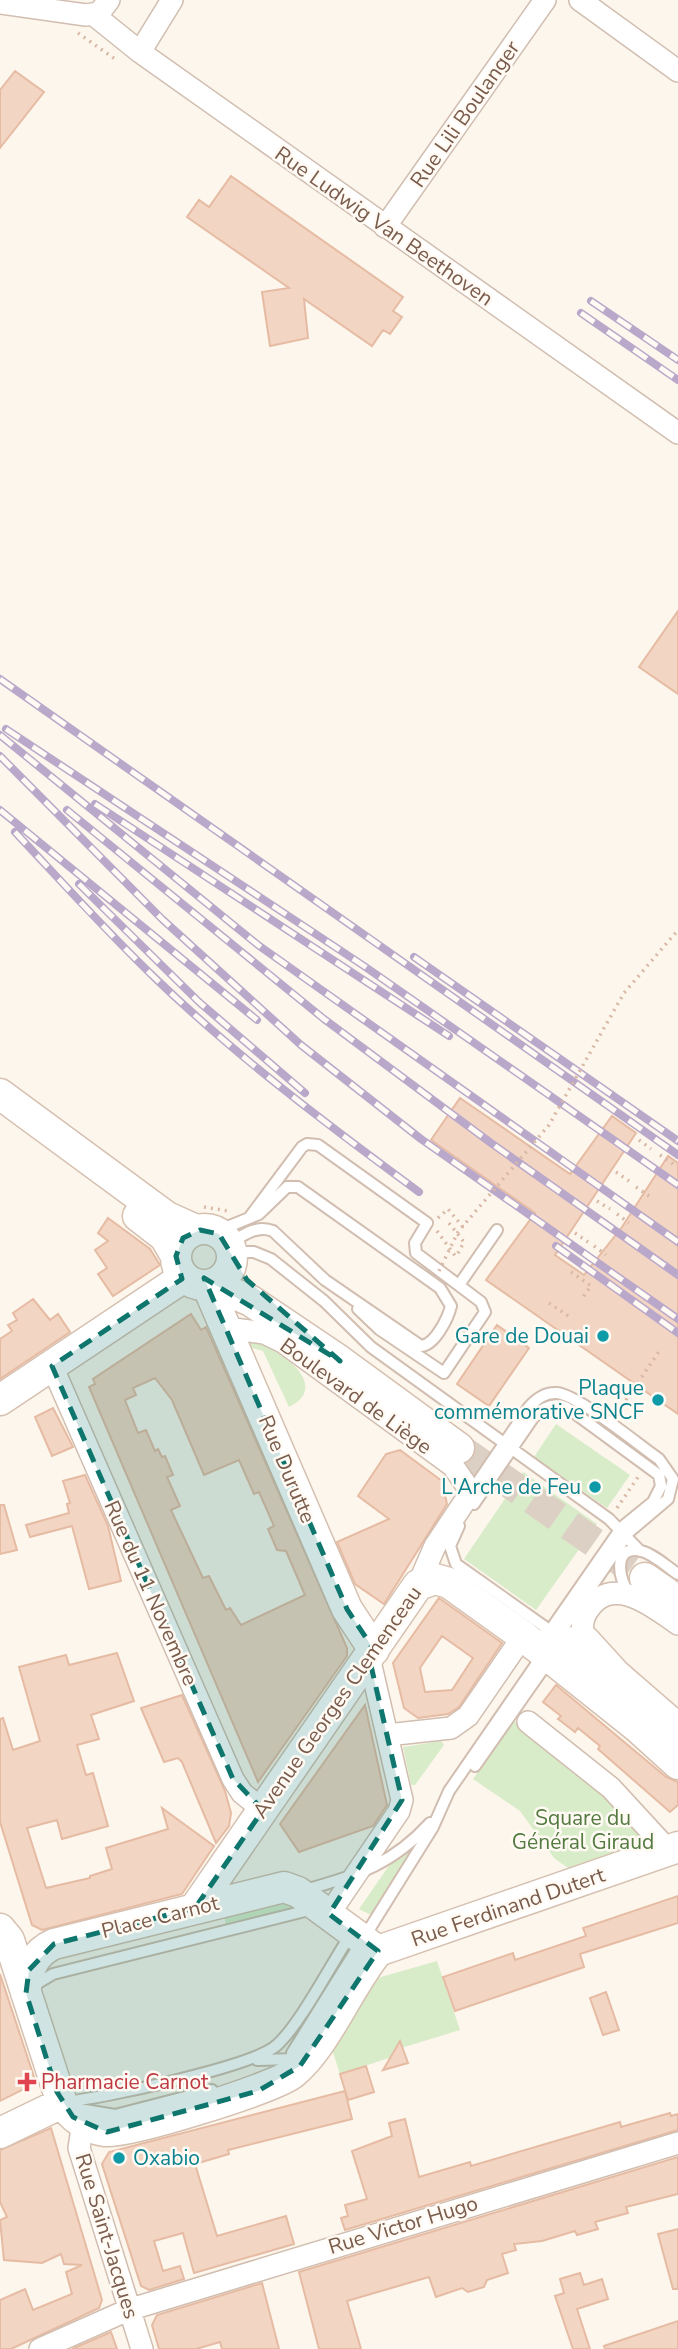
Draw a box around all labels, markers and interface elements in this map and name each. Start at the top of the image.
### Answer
street label: Rue Lili Boulanger [404,35,526,193]
street label: Rue Ludwig Van Beethoven [269,140,499,312]
place label: Gare de Douai [455,1322,589,1350]
marker: Gare de Douai [595,1328,611,1344]
street label: Boulevard de Liège [274,1331,438,1461]
place label: Plaque commémorative SNCF [434,1374,644,1426]
marker: Plaque commémorative SNCF [650,1392,666,1408]
street label: Rue Durutte [252,1411,322,1527]
place label: L'Arche de Feu [441,1473,581,1501]
marker: L'Arche de Feu [587,1479,603,1495]
street label: Rue du 11 Novembre [98,1496,204,1690]
street label: Avenue Georges Clemenceau [246,1580,428,1824]
park label: Square du Général Giraud [512,1804,654,1856]
street label: Rue Ferdinand Dutert [407,1861,609,1953]
street label: Place Carnot [98,1889,222,1945]
place label: Pharmacie Carnot [41,2068,209,2096]
marker: Pharmacie Carnot [19,2074,35,2090]
place label: Oxabio [133,2144,200,2172]
street label: Rue Saint-Jacques [69,2150,145,2322]
marker: Oxabio [111,2150,127,2166]
street label: Rue Victor Hugo [325,2189,481,2261]

